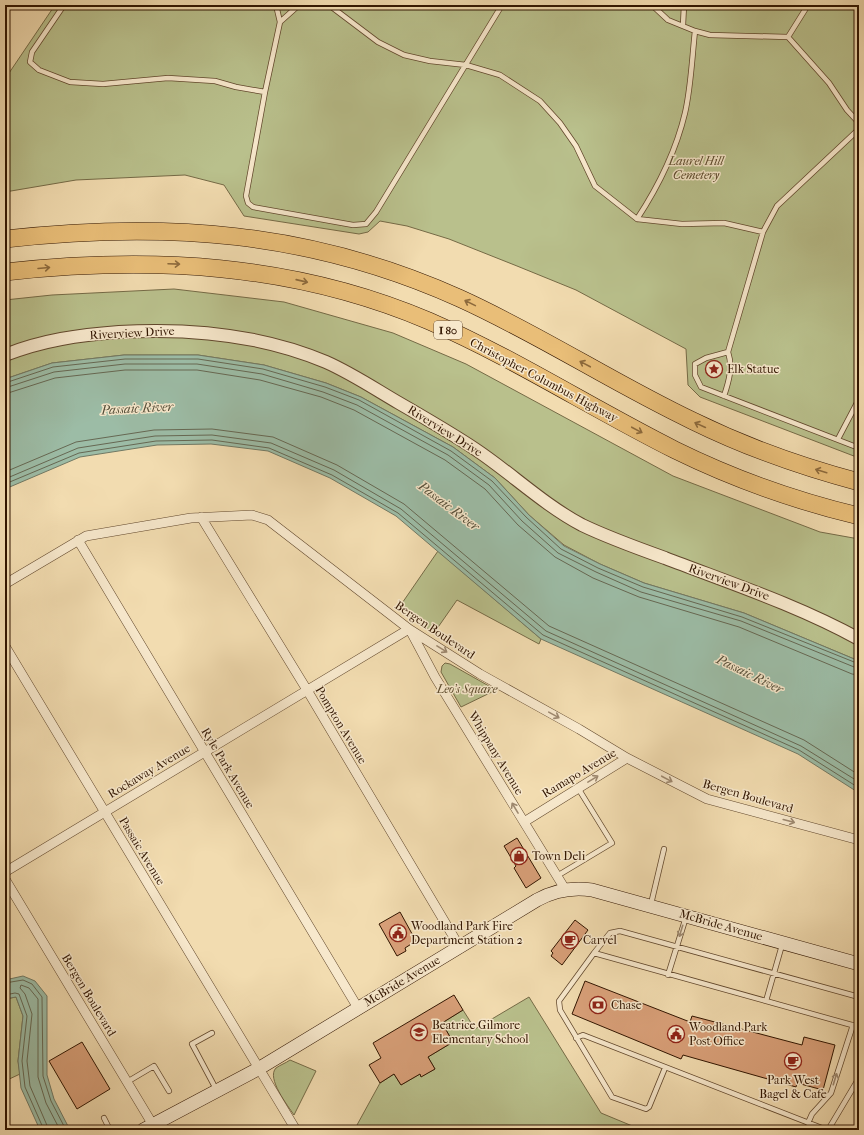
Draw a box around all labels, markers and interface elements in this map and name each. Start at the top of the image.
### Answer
park label: Laurel Hill Cemetery [668,154,725,182]
one-way arrow [167,260,180,268]
one-way arrow [37,265,50,272]
one-way arrow [296,278,309,285]
one-way arrow [465,299,477,306]
road number: I 80 [434,321,462,339]
street label: Riverview Drive [89,324,175,342]
street label: Christopher Columbus Highway [468,335,621,425]
place icon: Elk Statue [704,359,724,379]
one-way arrow [579,360,591,367]
place label: Elk Statue [727,362,779,376]
water label: Passaic River [99,399,175,417]
street label: Riverview Drive [405,403,485,459]
one-way arrow [695,421,707,428]
one-way arrow [631,427,643,434]
one-way arrow [816,467,828,475]
water label: Passaic River [415,478,483,534]
street label: Riverview Drive [687,561,771,603]
street label: Bergen Boulevard [392,598,478,662]
one-way arrow [436,646,448,654]
water label: Passaic River [713,651,787,697]
park label: Leo's Square [436,682,498,696]
street label: Pompton Avenue [312,684,370,766]
street label: Whippany Avenue [465,708,526,797]
one-way arrow [548,712,560,719]
street label: Ryle Park Avenue [198,725,258,811]
street label: Rockaway Avenue [105,741,193,801]
street label: Ramapo Avenue [539,745,619,801]
one-way arrow [587,775,598,783]
one-way arrow [661,776,673,784]
street label: Bergen Boulevard [701,776,795,816]
one-way arrow [511,802,519,814]
street label: Passaic Avenue [116,814,168,888]
one-way arrow [783,818,796,825]
shop icon: Town Deli [509,846,529,866]
place label: Town Deli [532,849,586,863]
street label: McBride Avenue [678,906,764,944]
place label: Woodland Park Fire Department Station 2 [410,919,523,947]
public building icon: Woodland Park Fire Department Station 2 [388,923,408,943]
one-way arrow [677,924,684,937]
cafe icon: Carvel [560,930,580,950]
place label: Carvel [583,933,617,947]
street label: Bergen Boulevard [59,951,119,1039]
street label: McBride Avenue [361,953,443,1009]
bank icon: Chase [588,995,608,1015]
place label: Chase [611,998,642,1012]
place label: Beatrice Gilmore Elementary School [432,1018,529,1046]
place label: Woodland Park Post Office [688,1020,768,1048]
school or university icon: Beatrice Gilmore Elementary School [409,1022,429,1042]
public building icon: Woodland Park Post Office [666,1024,686,1044]
cafe icon: Park West Bagel & Cafe [783,1051,803,1071]
place label: Park West Bagel & Cafe [759,1073,827,1101]
one-way arrow [832,1073,840,1085]

